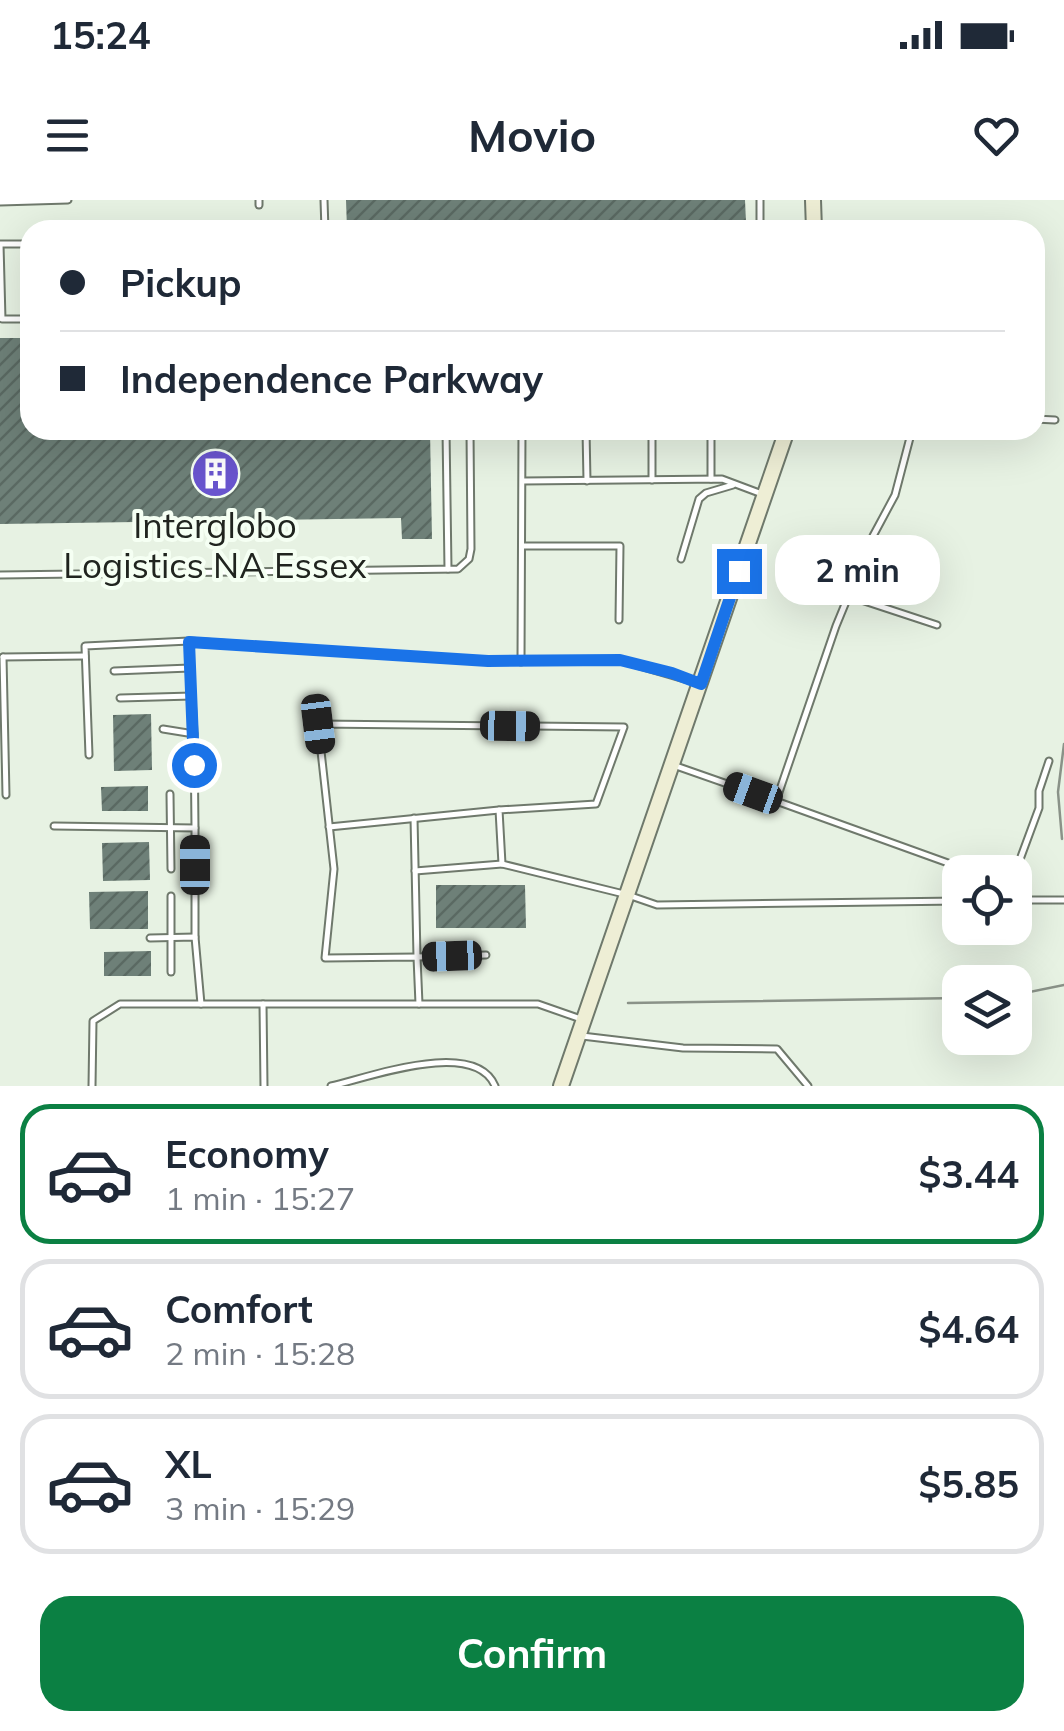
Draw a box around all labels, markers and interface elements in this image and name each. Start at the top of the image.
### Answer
text: 15:24 [50,11,151,59]
text: Movio [468,107,596,163]
icon: menu [40,108,95,163]
icon: heart [969,108,1024,163]
text: Pickup [120,259,242,307]
text: Independence Parkway [120,355,543,403]
building icon: Interglobo Logistics NA Essex [189,448,241,500]
place label: Interglobo Logistics NA Essex [63,503,367,587]
callout: 2 min [774,536,939,606]
route end [717,549,762,594]
text: 2 min [815,550,900,590]
car [299,692,337,756]
car [480,710,540,742]
route start [172,743,217,788]
car [720,769,786,817]
car [180,835,210,895]
map controls [942,855,1032,1055]
button: locate [942,855,1032,945]
car [421,940,483,972]
button: layers [942,965,1032,1055]
icon: car [45,1129,135,1219]
text: Economy [165,1130,329,1178]
text: $3.44 [918,1150,1019,1198]
text: 1 min · 15:27 [165,1178,355,1218]
icon: car [45,1284,135,1374]
text: Comfort [165,1285,313,1333]
text: $4.64 [918,1305,1019,1353]
text: 2 min · 15:28 [165,1333,355,1373]
icon: car [45,1439,135,1529]
text: XL [165,1440,212,1488]
text: $5.85 [918,1460,1019,1508]
text: 3 min · 15:29 [165,1488,355,1528]
button: Confirm [40,1596,1024,1711]

